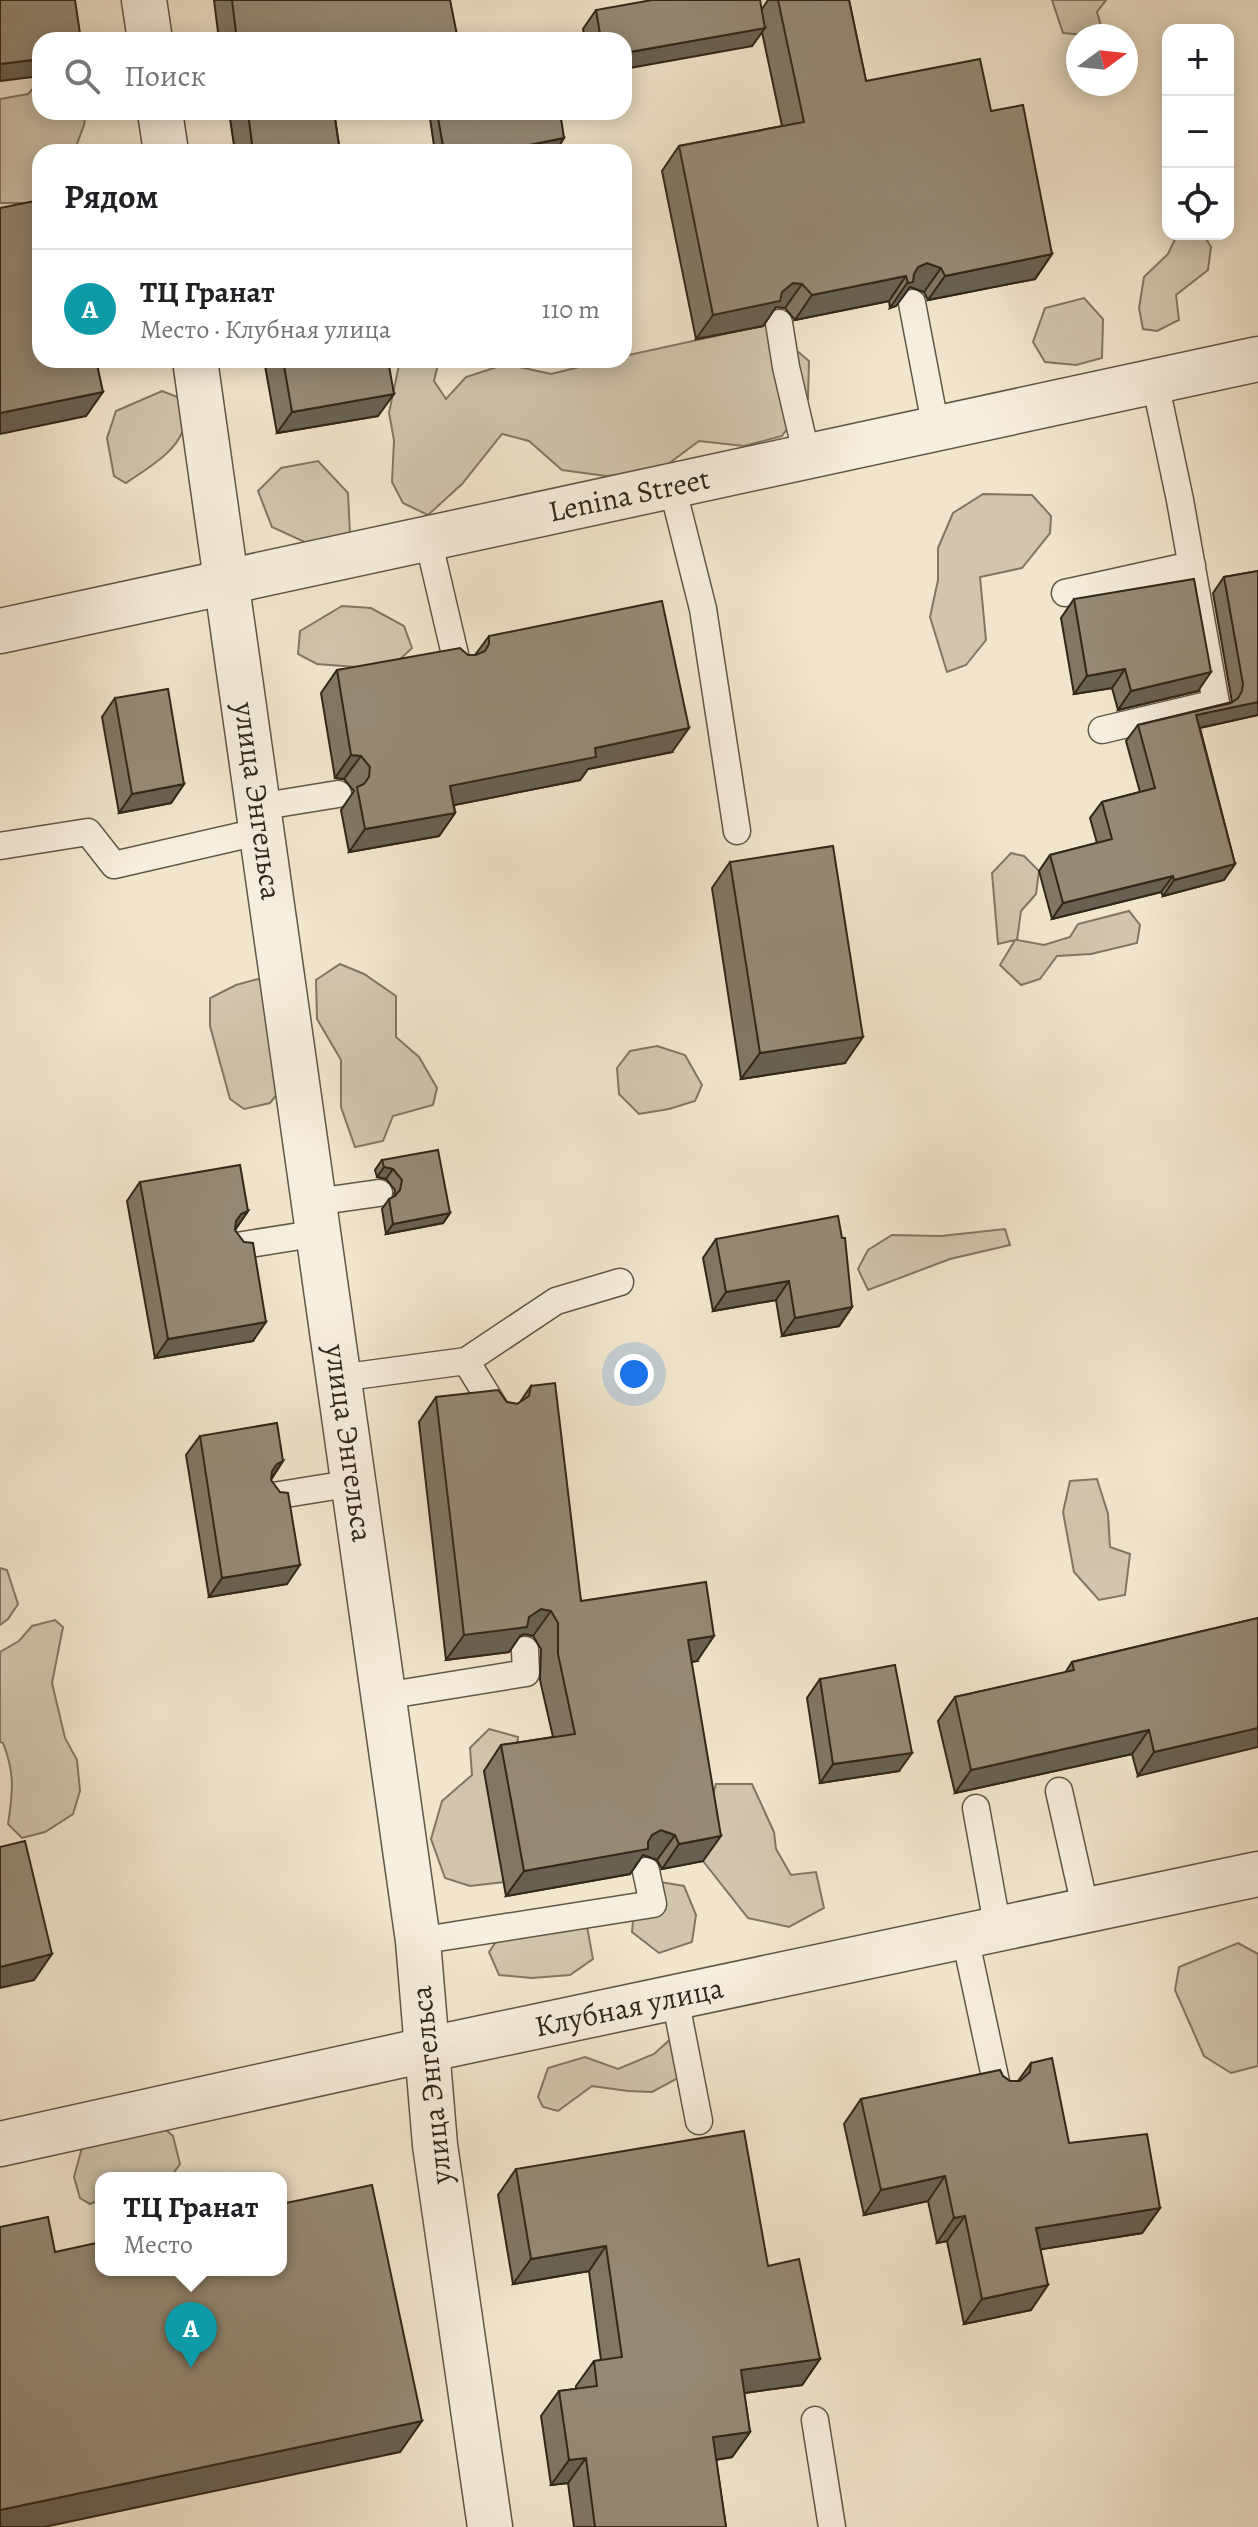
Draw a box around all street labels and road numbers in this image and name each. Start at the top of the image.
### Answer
street label: Lenina Street [545,458,713,532]
street label: улица Энгельса [224,699,292,903]
street label: улица Энгельса [315,1341,383,1545]
street label: Клубная улица [531,1967,727,2046]
street label: улица Энгельса [401,1984,461,2187]

